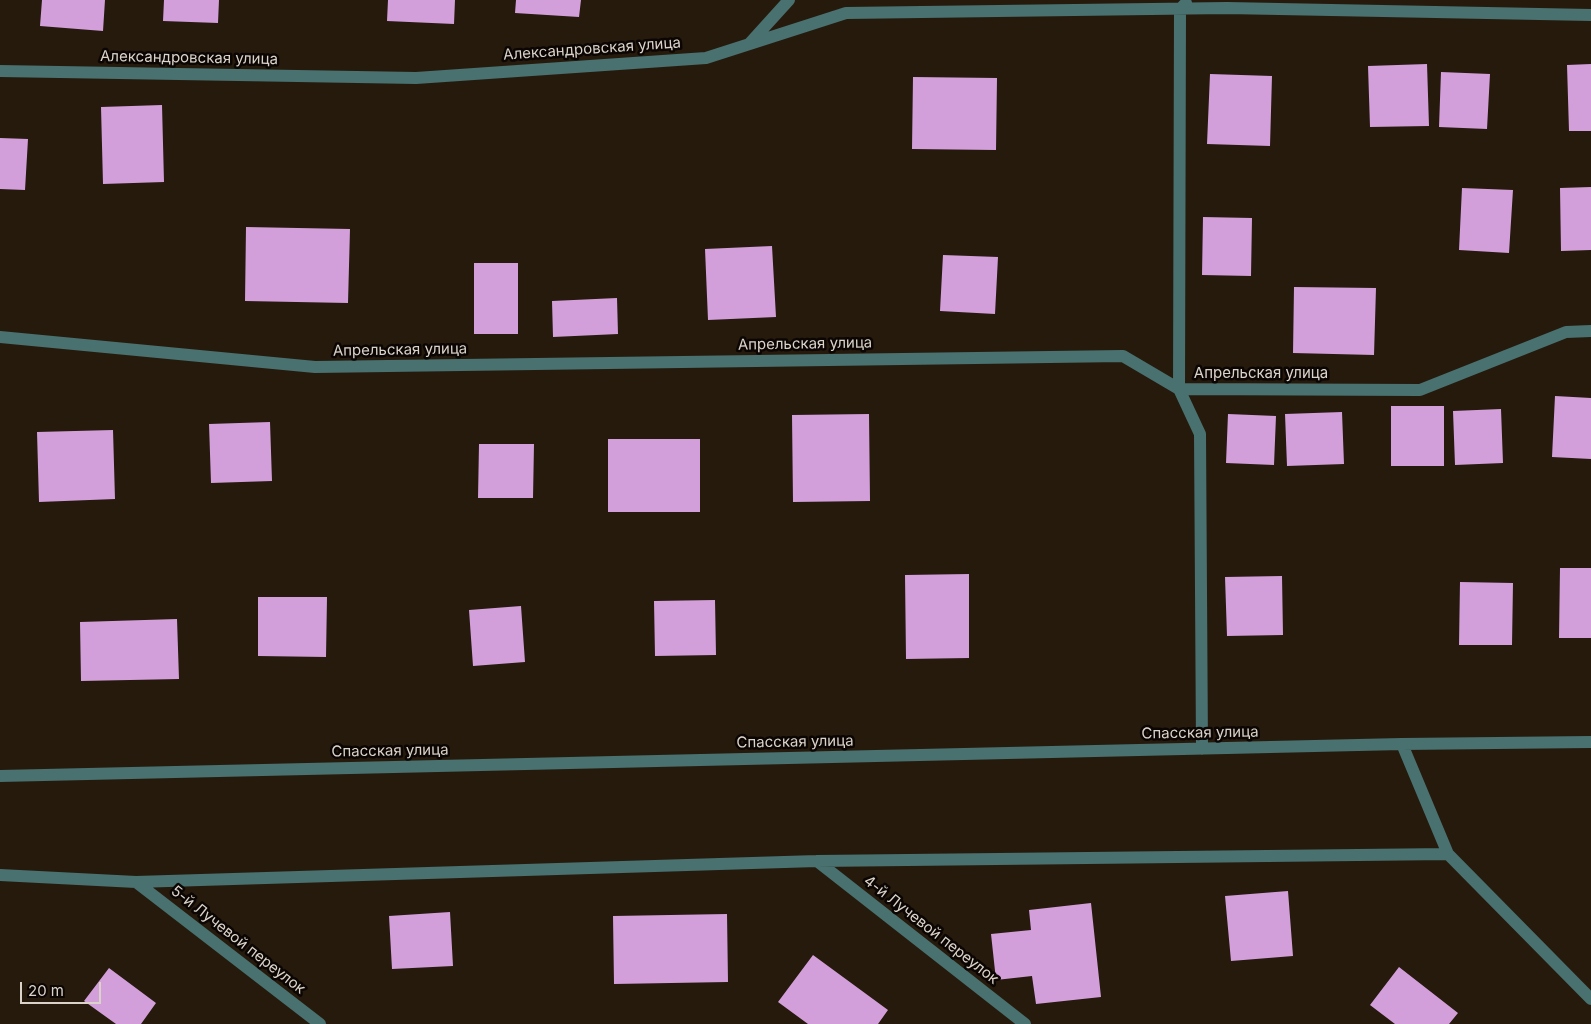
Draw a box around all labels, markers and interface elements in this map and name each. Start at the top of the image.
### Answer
street label: Александровская улица [503,34,681,64]
street label: Александровская улица [100,47,278,69]
street label: Апрельская улица [738,334,872,354]
street label: Апрельская улица [333,340,467,360]
street label: Апрельская улица [1194,364,1328,382]
street label: Спасская улица [1141,723,1259,743]
street label: Спасская улица [736,732,854,752]
street label: Спасская улица [331,741,449,761]
street label: 4-й Лучевой переулок [860,872,1002,988]
street label: 5-й Лучевой переулок [167,882,309,998]
scale bar [22,972,104,1004]
text: 20 m [28,981,64,1000]

